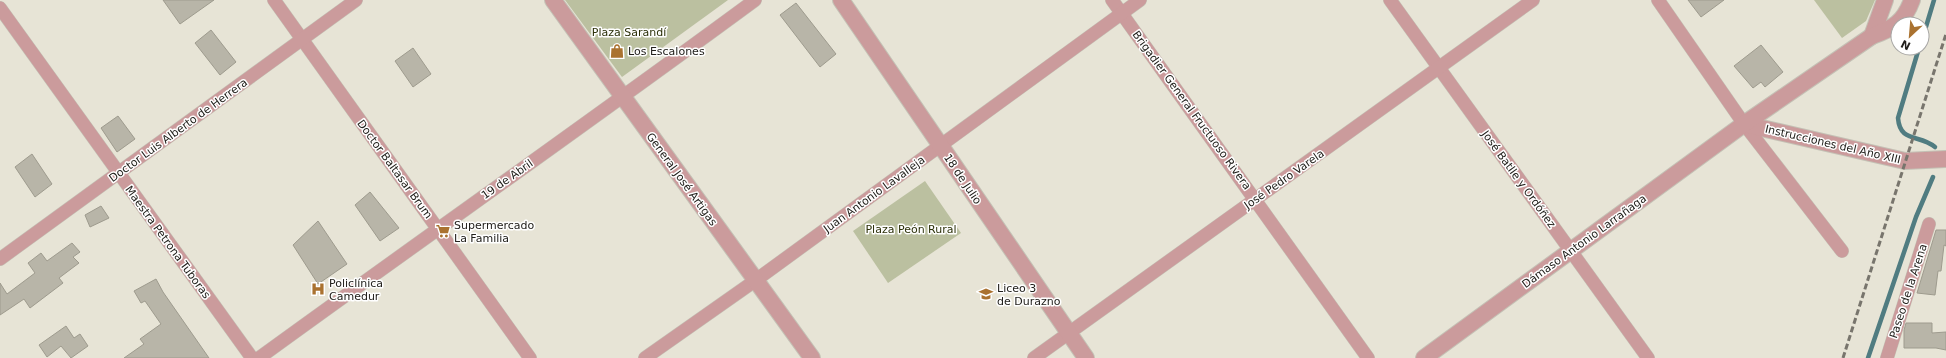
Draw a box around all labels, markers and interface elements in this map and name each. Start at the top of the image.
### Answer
north arrow [1890,16,1930,56]
park label: Plaza Sarandí [592,26,667,39]
street label: Brigadier General Fructuoso Rivera [1130,28,1254,192]
text: N [1899,37,1913,52]
shop icon: Los Escalones [609,43,625,59]
place label: Los Escalones [628,45,705,58]
street label: Doctor Luis Alberto de Herrera [107,76,250,185]
street label: Doctor Baltasar Brum [354,117,435,221]
street label: Instrucciones del Año XIII [1764,123,1902,166]
street label: José Batlle y Ordóñez [1478,127,1558,231]
street label: General José Artigas [644,130,720,229]
street label: José Pedro Varela [1241,147,1327,212]
street label: 18 de Julio [941,152,984,207]
street label: Juan Antonio Lavalleja [820,153,927,236]
street label: 19 de Abril [479,157,536,202]
street label: Maestra Petrona Tuboras [122,183,213,301]
street label: Dámaso Antonio Larrañaga [1520,192,1649,291]
place label: Supermercado La Familia [454,219,535,245]
supermarket icon: Supermercado La Familia [435,223,451,239]
park label: Plaza Peón Rural [865,223,957,236]
street label: Paseo de la Arena [1887,242,1930,340]
place label: Policlínica Camedur [329,277,383,303]
hospital icon: Policlínica Camedur [310,281,326,297]
place label: Liceo 3 de Durazno [997,282,1061,308]
school or university icon: Liceo 3 de Durazno [978,286,994,302]

